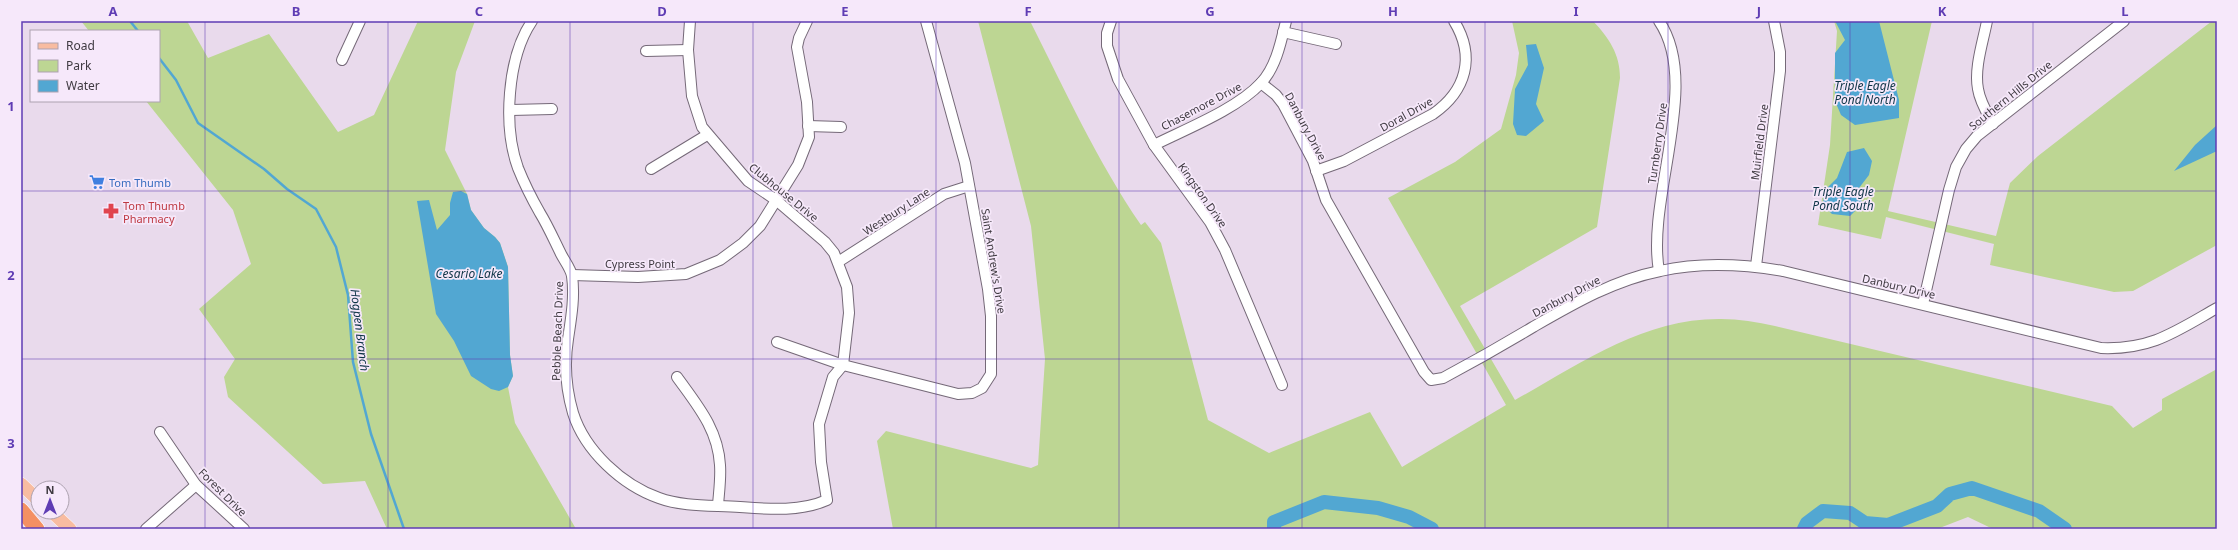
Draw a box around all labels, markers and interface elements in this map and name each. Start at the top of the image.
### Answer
text: A [109,2,118,20]
text: B [292,2,300,20]
text: C [475,2,483,20]
text: D [657,2,667,20]
text: E [841,2,849,20]
text: F [1024,2,1032,20]
text: G [1205,2,1215,20]
text: H [1388,2,1398,20]
text: I [1573,2,1579,20]
text: J [1756,2,1761,20]
text: K [1938,2,1947,20]
text: L [2121,2,2129,20]
legend [30,30,160,102]
text: Road [66,37,95,54]
text: Park [66,57,92,74]
street label: Southern Hills Drive [1965,57,2055,133]
text: Water [66,77,100,94]
water label: Triple Eagle Pond North [1834,77,1896,108]
street label: Chasemore Drive [1158,79,1244,133]
street label: Danbury Drive [1282,89,1330,163]
street label: Doral Drive [1377,93,1435,135]
text: 1 [7,97,15,115]
street label: Turnberry Drive [1644,102,1670,184]
street label: Muirfield Drive [1747,103,1771,181]
street label: Clubhouse Drive [746,159,822,225]
street label: Kingston Drive [1175,160,1231,230]
supermarket icon: Tom Thumb [88,173,106,191]
place label: Tom Thumb [109,175,171,190]
water label: Triple Eagle Pond South [1812,183,1874,214]
street label: Westbury Lane [860,184,932,238]
place label: Tom Thumb Pharmacy [123,198,185,226]
pharmacy icon: Tom Thumb Pharmacy [102,202,120,220]
street label: Saint Andrew's Drive [978,207,1010,315]
street label: Cypress Point [605,256,675,271]
water label: Cesario Lake [435,265,503,282]
text: 2 [7,266,15,284]
street label: Danbury Drive [1861,270,1937,302]
street label: Danbury Drive [1529,272,1603,320]
street label: Pebble Beach Drive [548,281,566,381]
water label: Hogpen Branch [347,288,373,372]
text: 3 [7,434,15,452]
street label: Forest Drive [196,465,250,519]
north arrow [30,480,70,520]
text: N [46,482,54,497]

